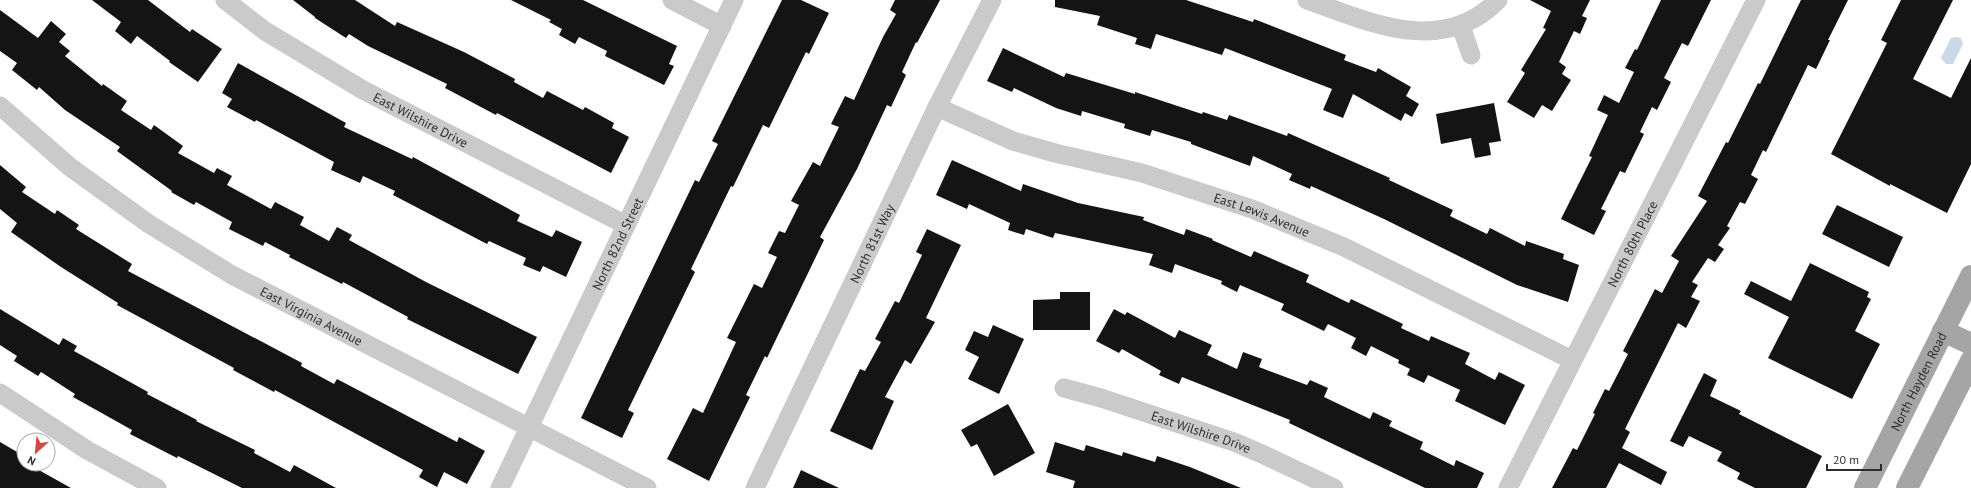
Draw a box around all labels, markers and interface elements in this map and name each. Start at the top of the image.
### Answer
street label: East Wilshire Drive [370,89,471,152]
street label: East Lewis Avenue [1211,189,1312,241]
street label: North 82nd Street [588,194,647,293]
street label: North 80th Place [1604,198,1662,290]
street label: North 81st Way [846,201,898,286]
street label: East Virginia Avenue [257,283,365,350]
street label: North Hayden Road [1887,329,1951,434]
street label: East Wilshire Drive [1149,407,1253,457]
north arrow [16,432,56,472]
scale bar [1827,446,1881,472]
text: 20 m [1833,452,1859,467]
text: N [25,453,38,469]

